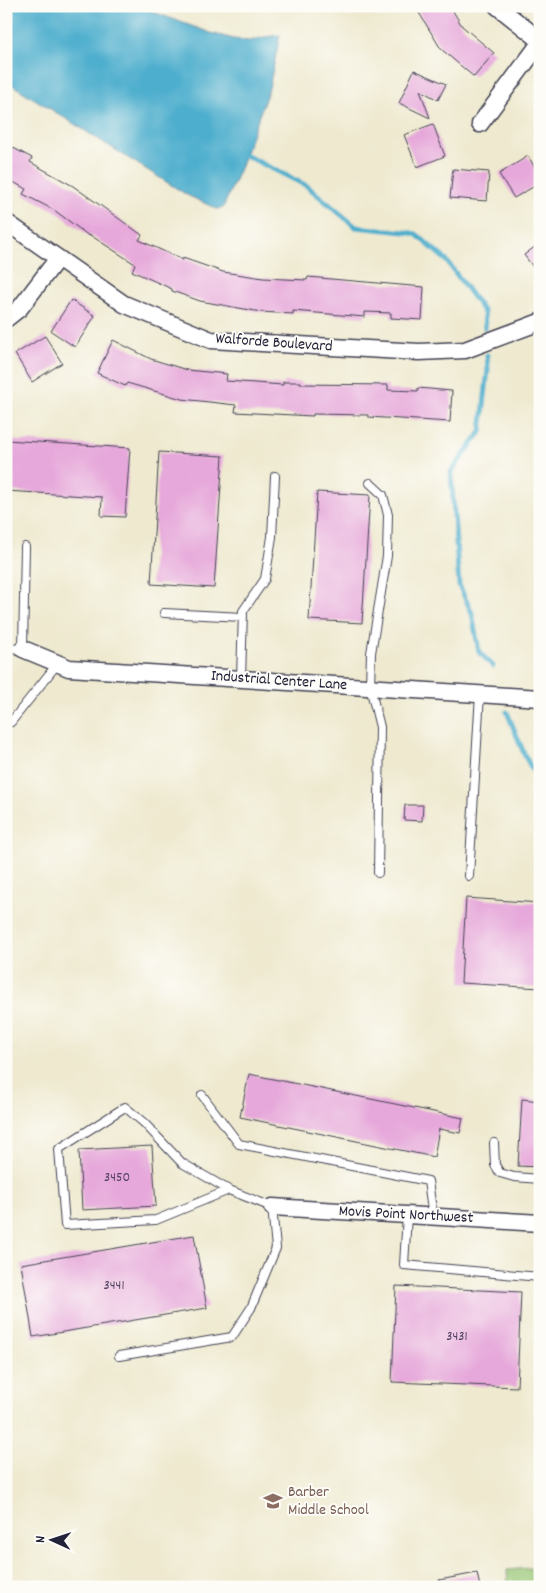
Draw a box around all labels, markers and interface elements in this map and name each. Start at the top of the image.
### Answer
street label: Walforde Boulevard [215,327,333,359]
street label: Industrial Center Lane [210,665,348,697]
house number: 3450 [104,1168,130,1188]
street label: Movis Point Northwest [338,1200,474,1230]
house number: 3441 [104,1276,124,1296]
house number: 3431 [446,1327,468,1347]
place label: Barber Middle School [288,1481,369,1522]
school or university icon: Barber Middle School [262,1490,284,1512]
north arrow [28,1516,78,1566]
text: N [31,1535,51,1543]

